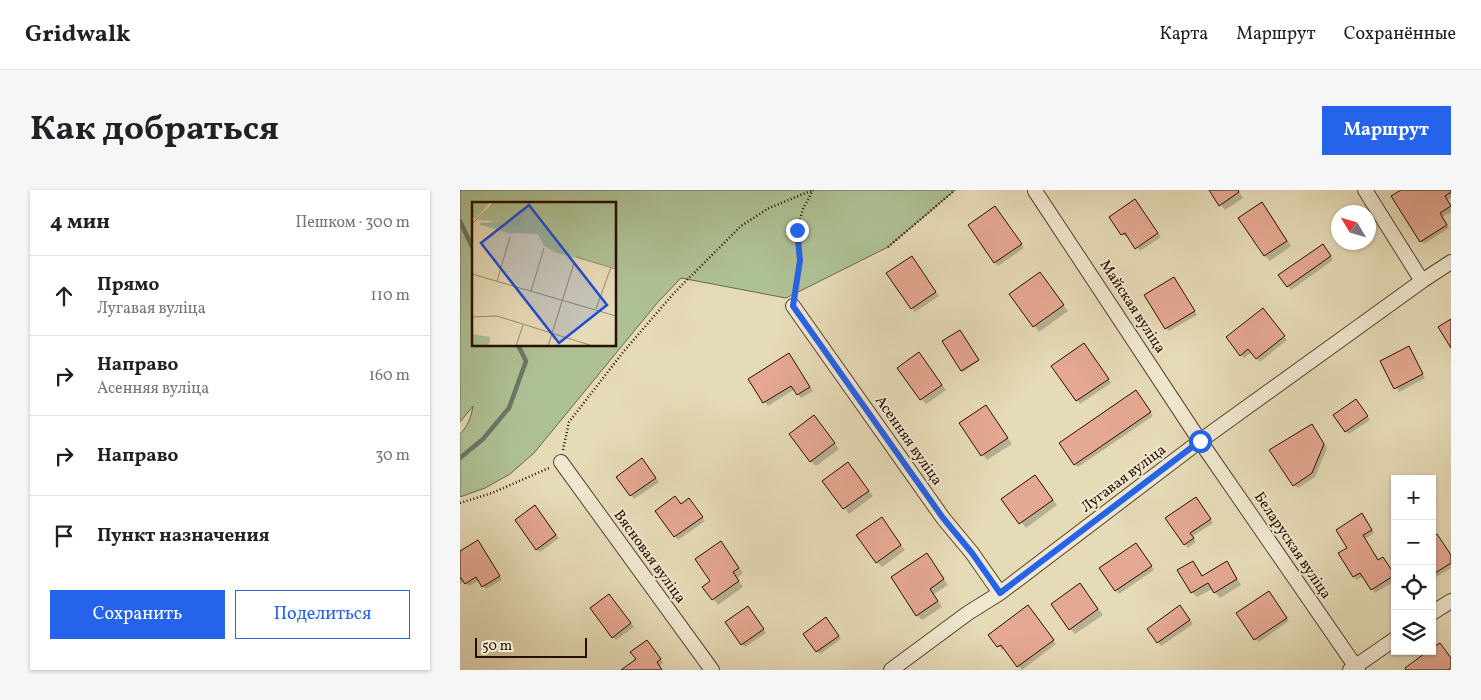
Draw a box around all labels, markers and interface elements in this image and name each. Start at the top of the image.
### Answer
text: Gridwalk [25,18,131,52]
text: Карта [1159,22,1208,47]
text: Маршрут [1236,22,1316,47]
text: Сохранённые [1344,22,1456,47]
text: Как добраться [30,106,279,154]
button: Маршрут [1322,106,1451,155]
inset map [472,202,616,346]
north arrow [1331,205,1376,250]
text: 4 мин [50,208,110,237]
text: Пешком · 300 m [295,212,410,234]
route end [786,219,809,242]
street label: Майская вуліца [1094,256,1170,358]
text: Прямо [97,272,159,298]
icon: ahead [50,282,78,310]
text: 110 m [371,285,410,307]
text: Лугавая вуліца [97,298,206,320]
text: Направо [97,352,179,378]
icon: right [50,362,78,390]
text: 160 m [369,365,410,387]
text: Асенняя вуліца [97,378,209,400]
street label: Асенняя вуліца [869,392,947,490]
route start [1189,430,1212,453]
street label: Лугавая вуліца [1077,440,1171,518]
icon: right [50,442,78,470]
text: Направо [97,443,179,469]
text: 30 m [375,445,410,467]
map controls [1391,475,1436,655]
button: + [1391,475,1436,520]
street label: Беларуская вуліца [1248,488,1336,604]
street label: Вясновая вуліца [608,506,690,608]
button: − [1391,520,1436,565]
icon: arrive [50,522,78,550]
text: Пункт назначения [97,523,270,549]
button: locate [1391,565,1436,610]
button: Сохранить [50,590,225,639]
button: Поделиться [235,590,410,639]
button: layers [1391,610,1436,655]
scale bar [475,635,588,658]
text: 50 m [482,637,512,656]

